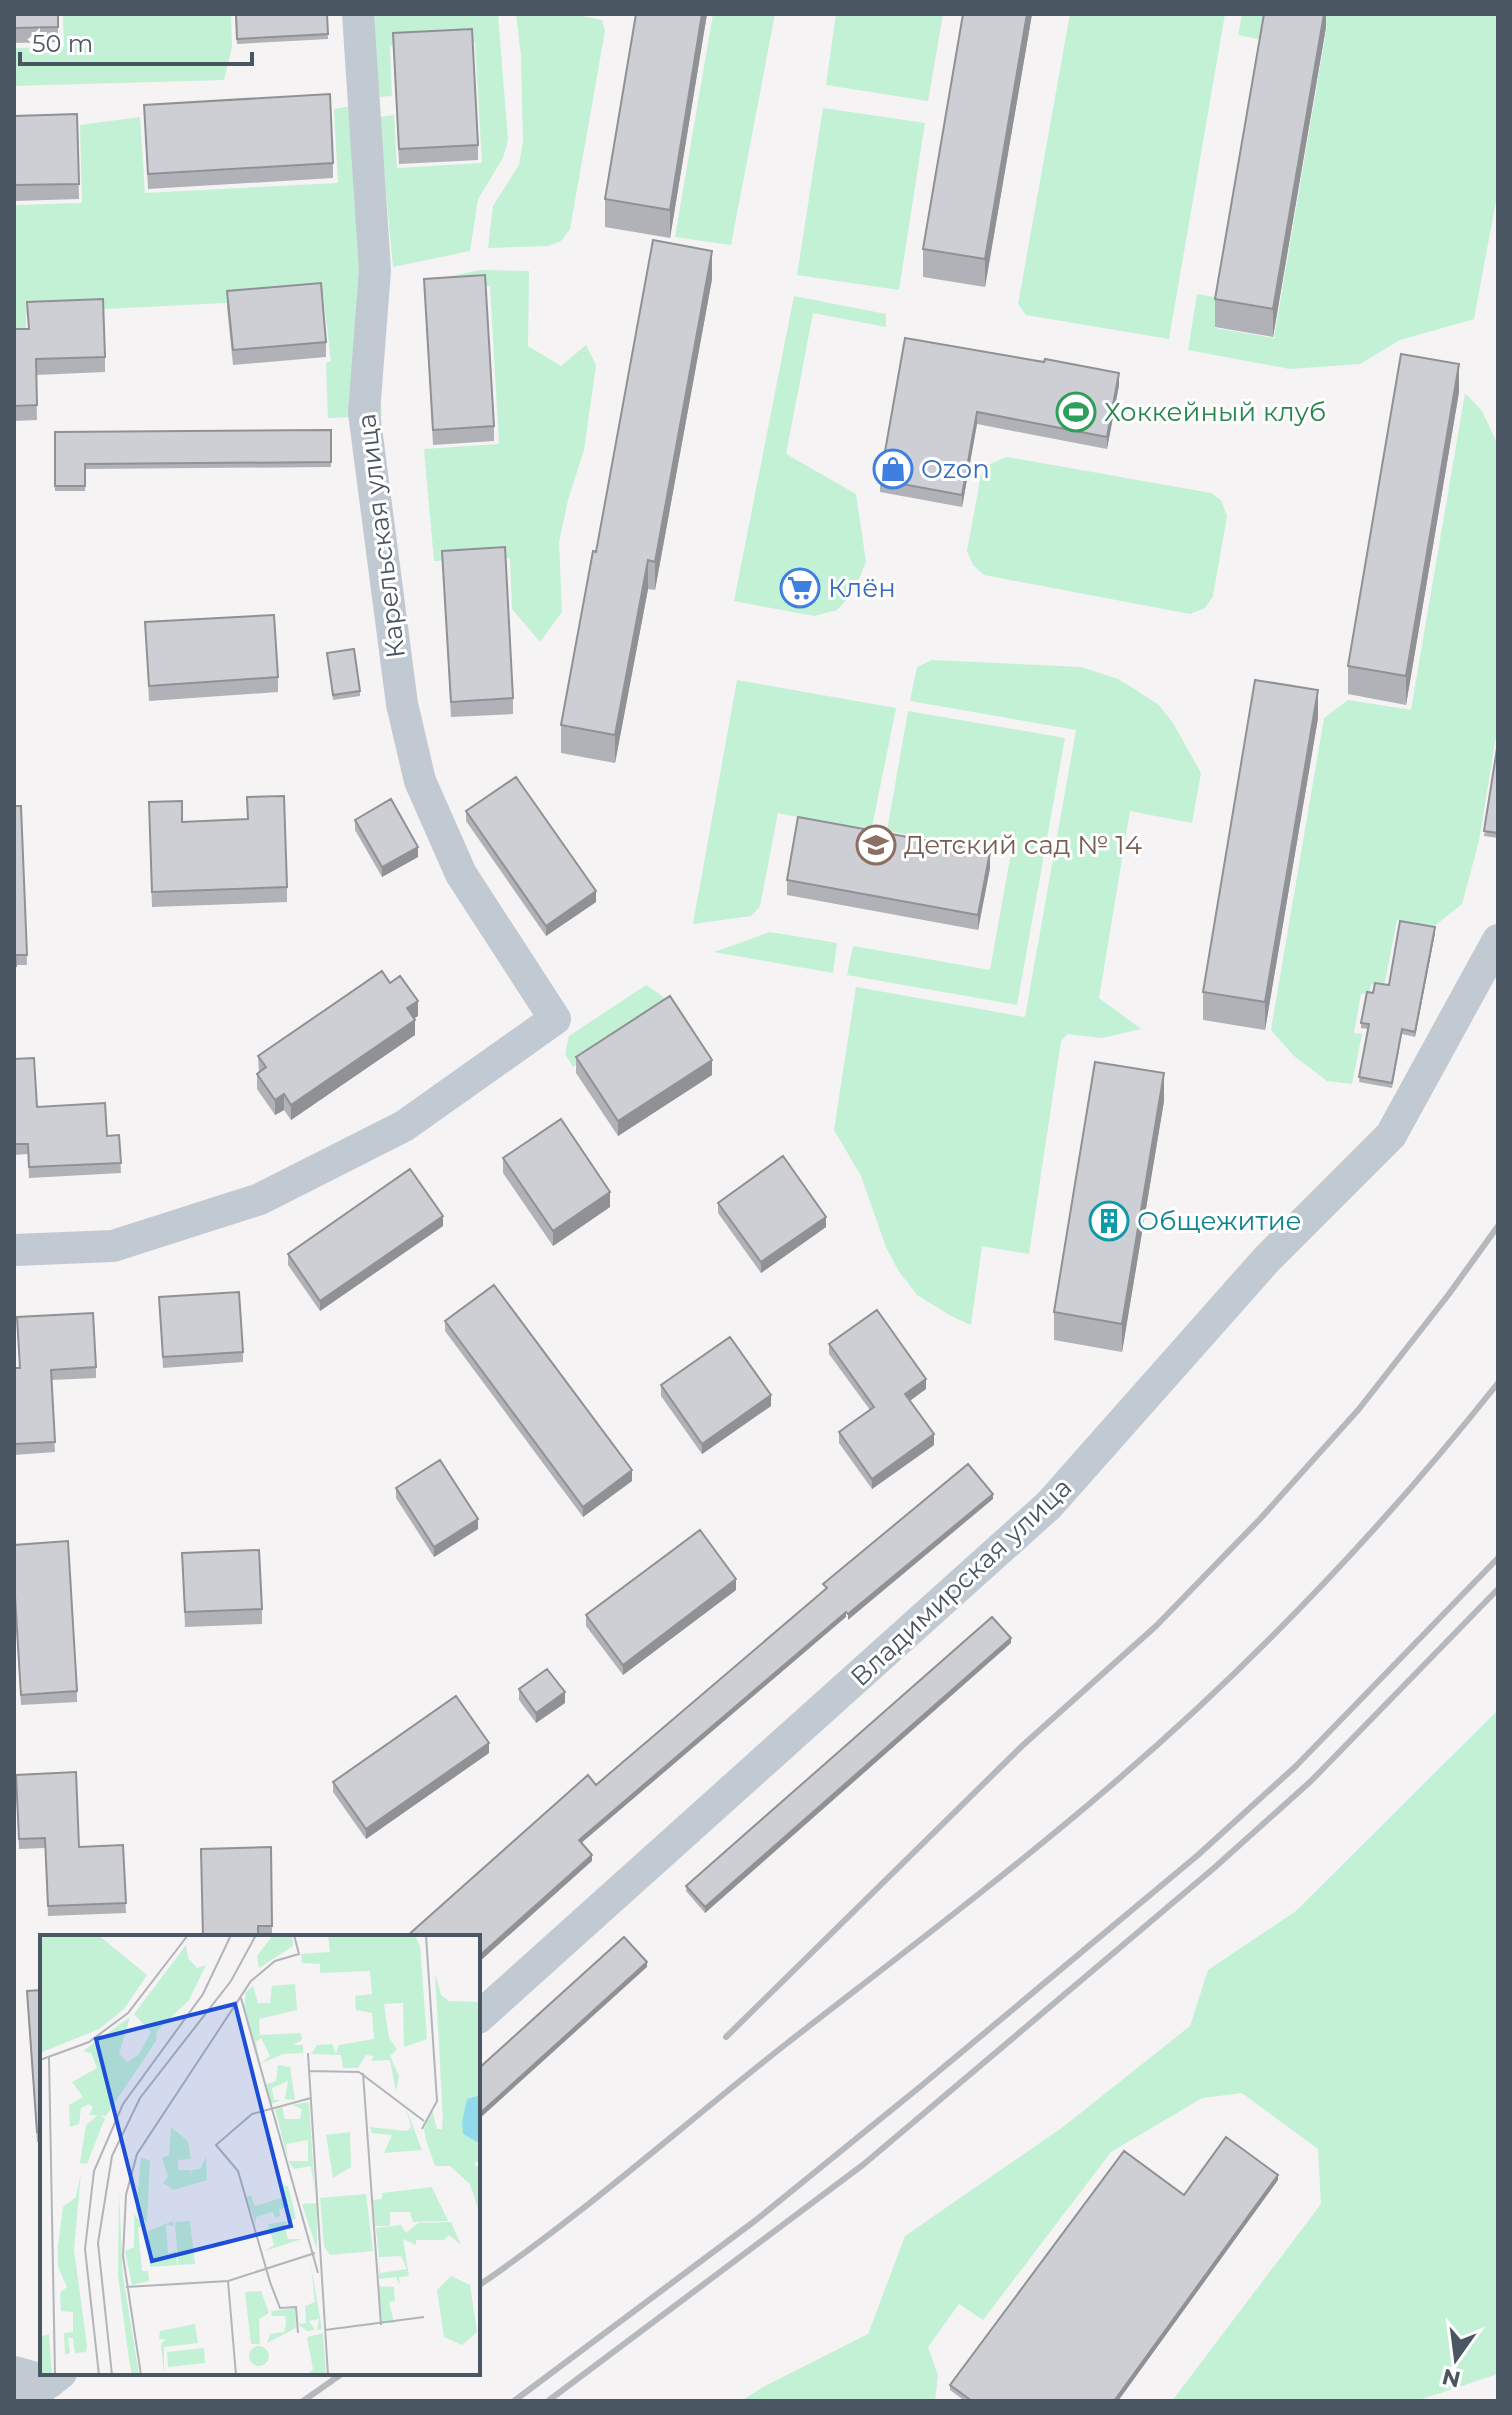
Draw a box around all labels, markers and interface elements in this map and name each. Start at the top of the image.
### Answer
scale bar [20,16,252,66]
text: 50 m [32,29,93,58]
sports icon: Хоккейный клуб [1055,391,1097,433]
place label: Хоккейный клуб [1104,396,1326,428]
street label: Карельская улица [350,412,412,660]
shop icon: Ozon [872,448,914,490]
place label: Ozon [921,453,990,485]
supermarket icon: Клён [779,567,821,609]
place label: Клён [828,572,896,604]
school or university icon: Детский сад № 14 [855,824,897,866]
place label: Детский сад № 14 [904,829,1142,861]
building icon: Общежитие [1088,1200,1130,1242]
place label: Общежитие [1137,1205,1302,1237]
street label: Владимирская улица [844,1471,1078,1693]
inset map [40,1935,480,2375]
north arrow [1416,2319,1496,2399]
text: N [1439,2363,1463,2393]

